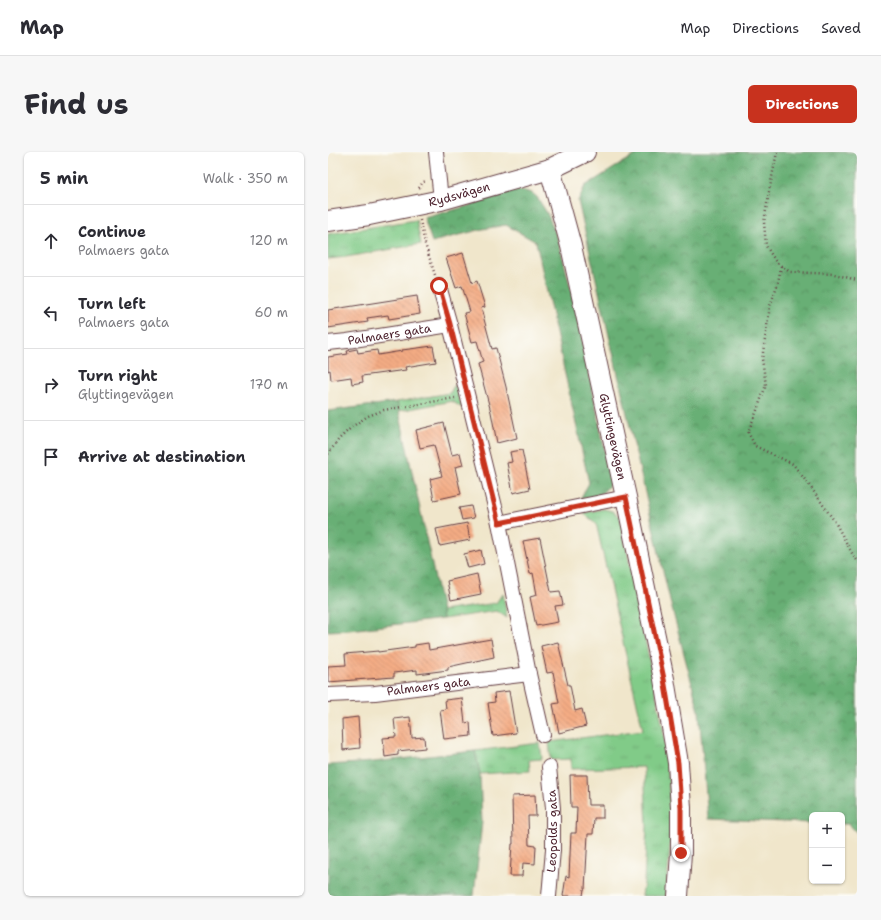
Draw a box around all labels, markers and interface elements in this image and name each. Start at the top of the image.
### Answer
text: Map [20,15,64,40]
text: Map [681,19,711,37]
text: Directions [733,19,799,37]
text: Saved [821,19,861,37]
text: Find us [24,85,129,123]
button: Directions [748,85,857,123]
text: 5 min [40,167,88,189]
text: Walk · 350 m [203,170,288,187]
street label: Rydsvägen [427,178,492,210]
text: Continue [78,222,146,242]
icon: ahead [40,230,62,252]
text: 120 m [250,232,288,249]
text: Palmaers gata [78,242,169,259]
route start [430,277,448,295]
text: Turn left [78,294,146,314]
icon: left [40,302,62,324]
text: 60 m [255,304,288,321]
text: Palmaers gata [78,314,169,331]
street label: Palmaers gata [347,320,433,349]
text: Turn right [78,366,158,386]
icon: right [40,374,62,396]
text: 170 m [250,376,288,393]
text: Glyttingevägen [78,386,174,403]
street label: Glyttingevägen [596,392,630,482]
icon: arrive [40,446,62,468]
text: Arrive at destination [78,447,246,467]
street label: Palmaers gata [386,673,472,699]
street label: Leopolds gata [543,789,561,873]
map controls [809,812,845,884]
button: + [809,812,845,848]
route end [672,844,690,862]
button: − [809,848,845,884]

